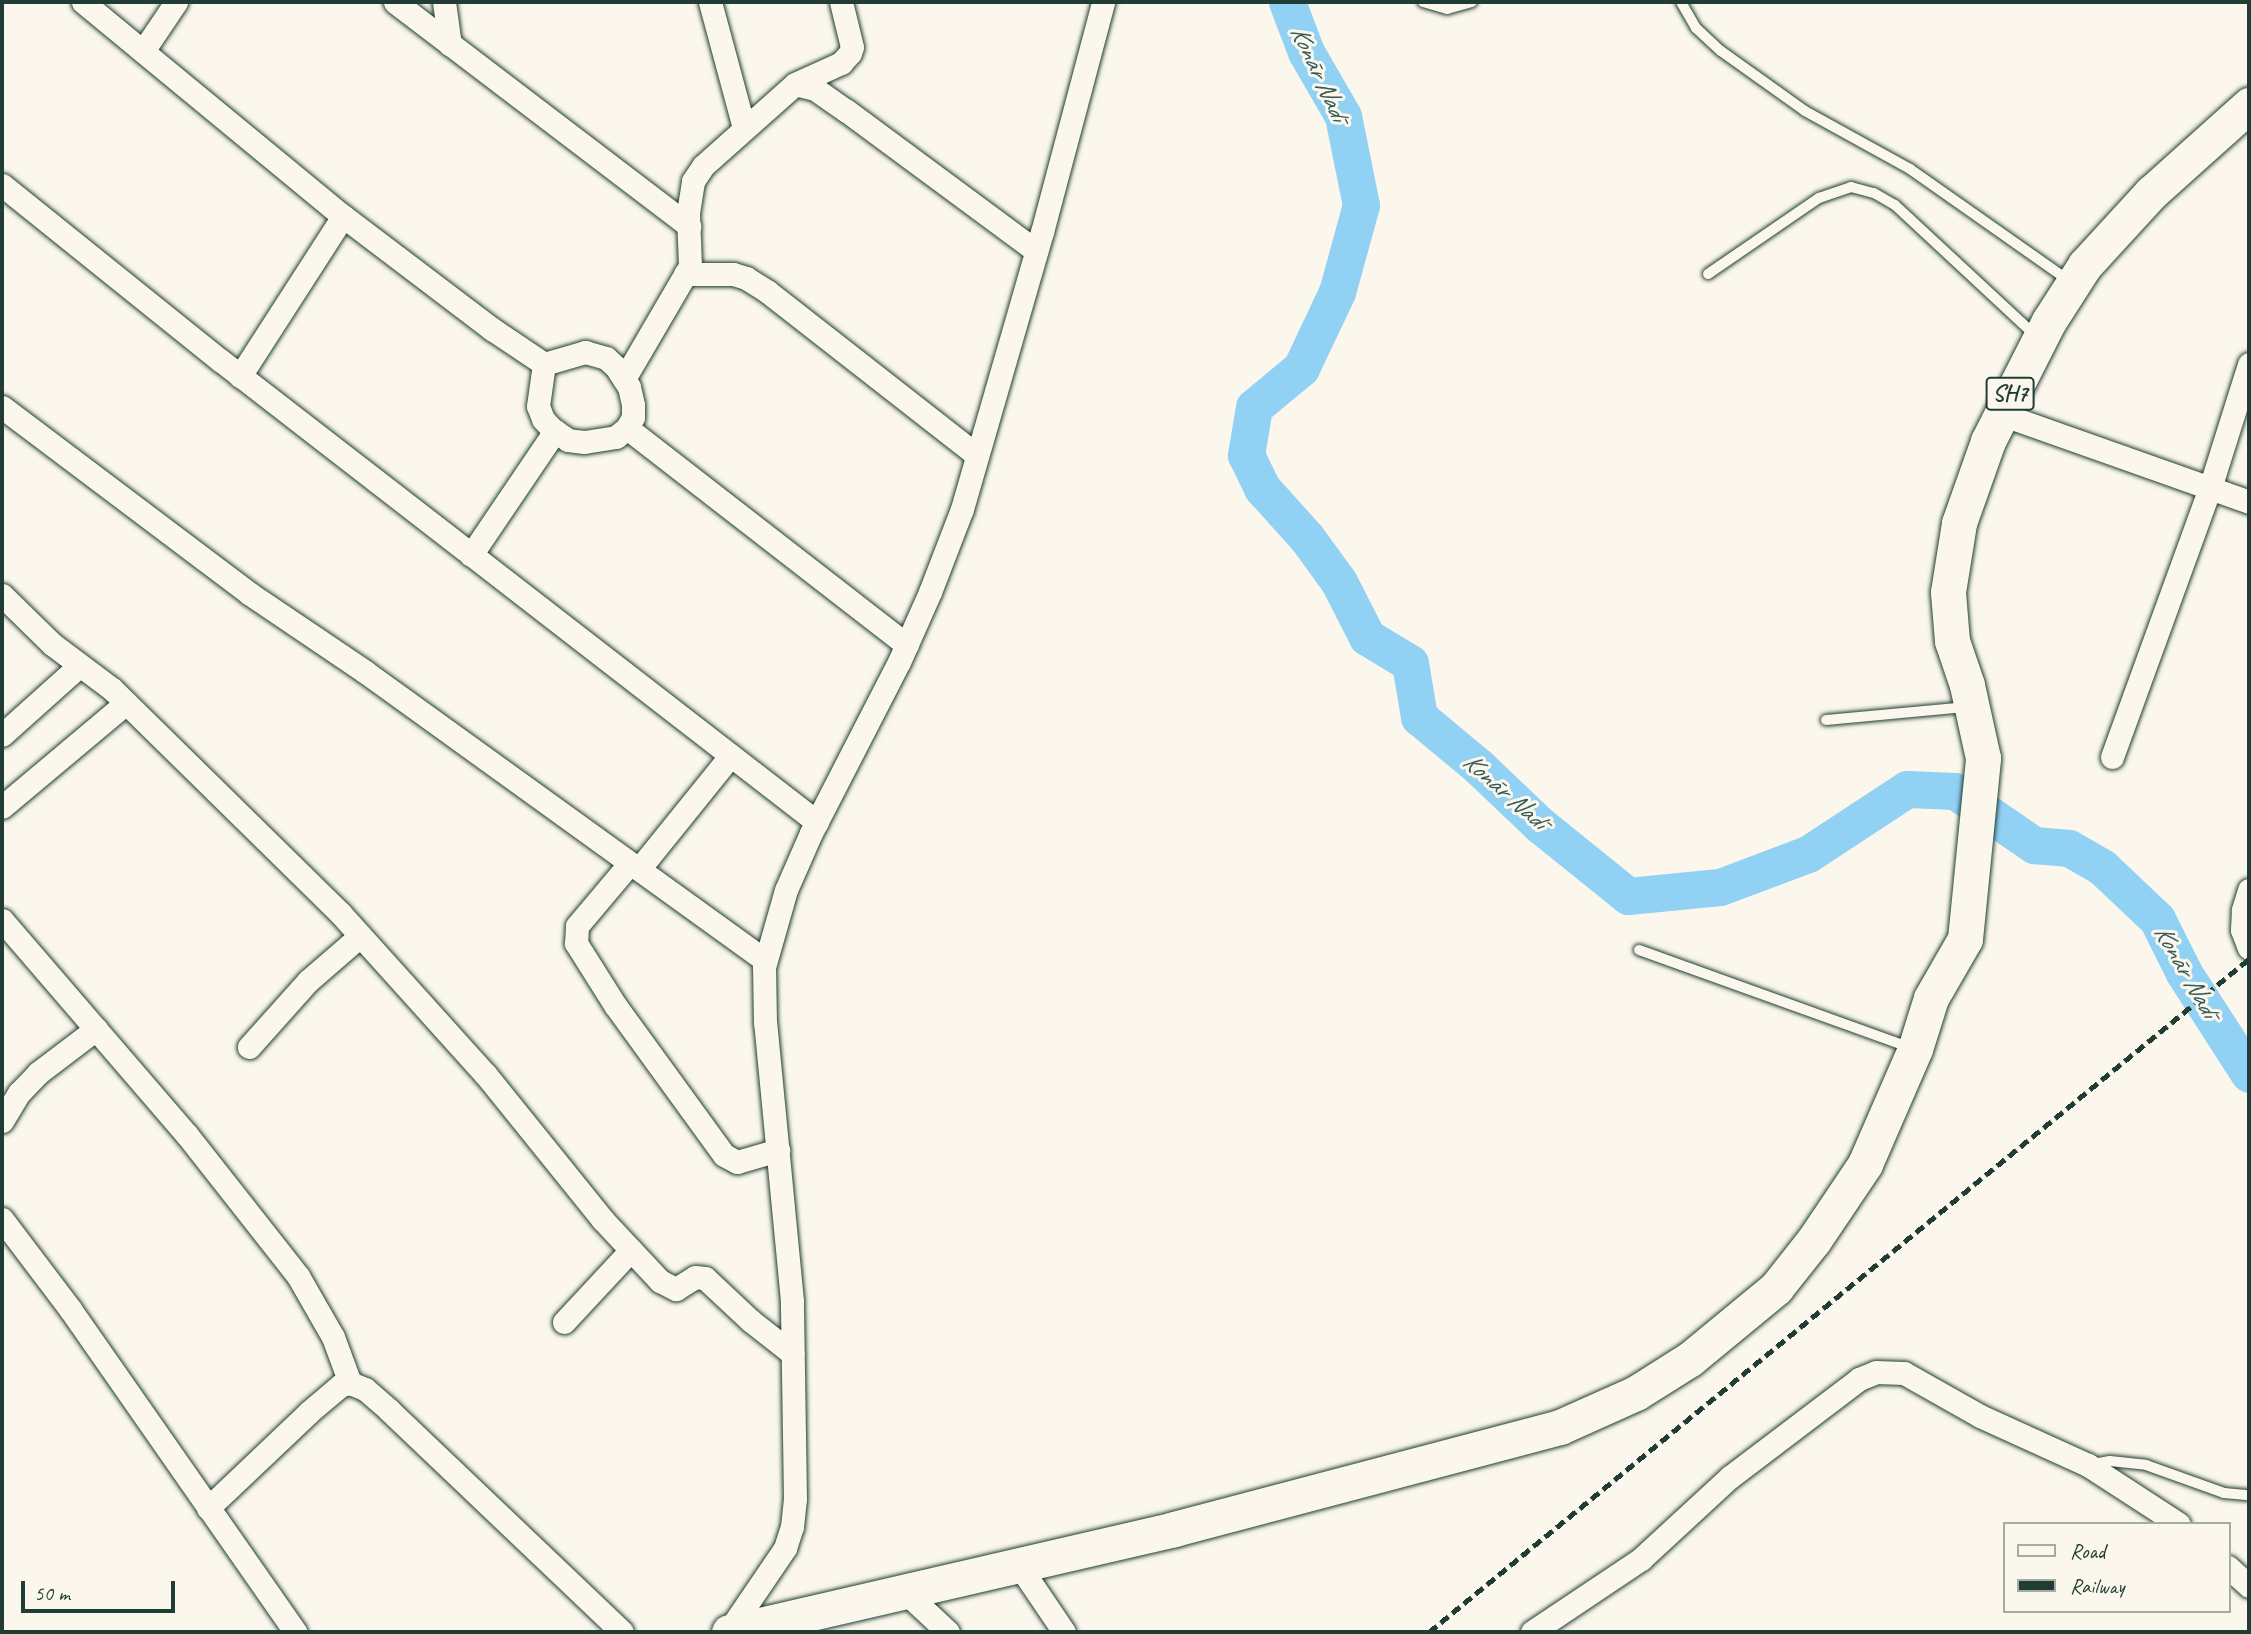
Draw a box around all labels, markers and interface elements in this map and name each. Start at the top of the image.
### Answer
water label: Konār Nadī [1283,20,1355,126]
road number: SH7 [1986,374,2035,414]
water label: Konār Nadī [1456,746,1554,836]
water label: Konār Nadī [2147,919,2225,1023]
legend [2002,1522,2230,1613]
text: Road [2070,1538,2105,1564]
scale bar [24,1568,178,1612]
text: Railway [2070,1573,2124,1599]
text: 50 m [34,1580,70,1606]

